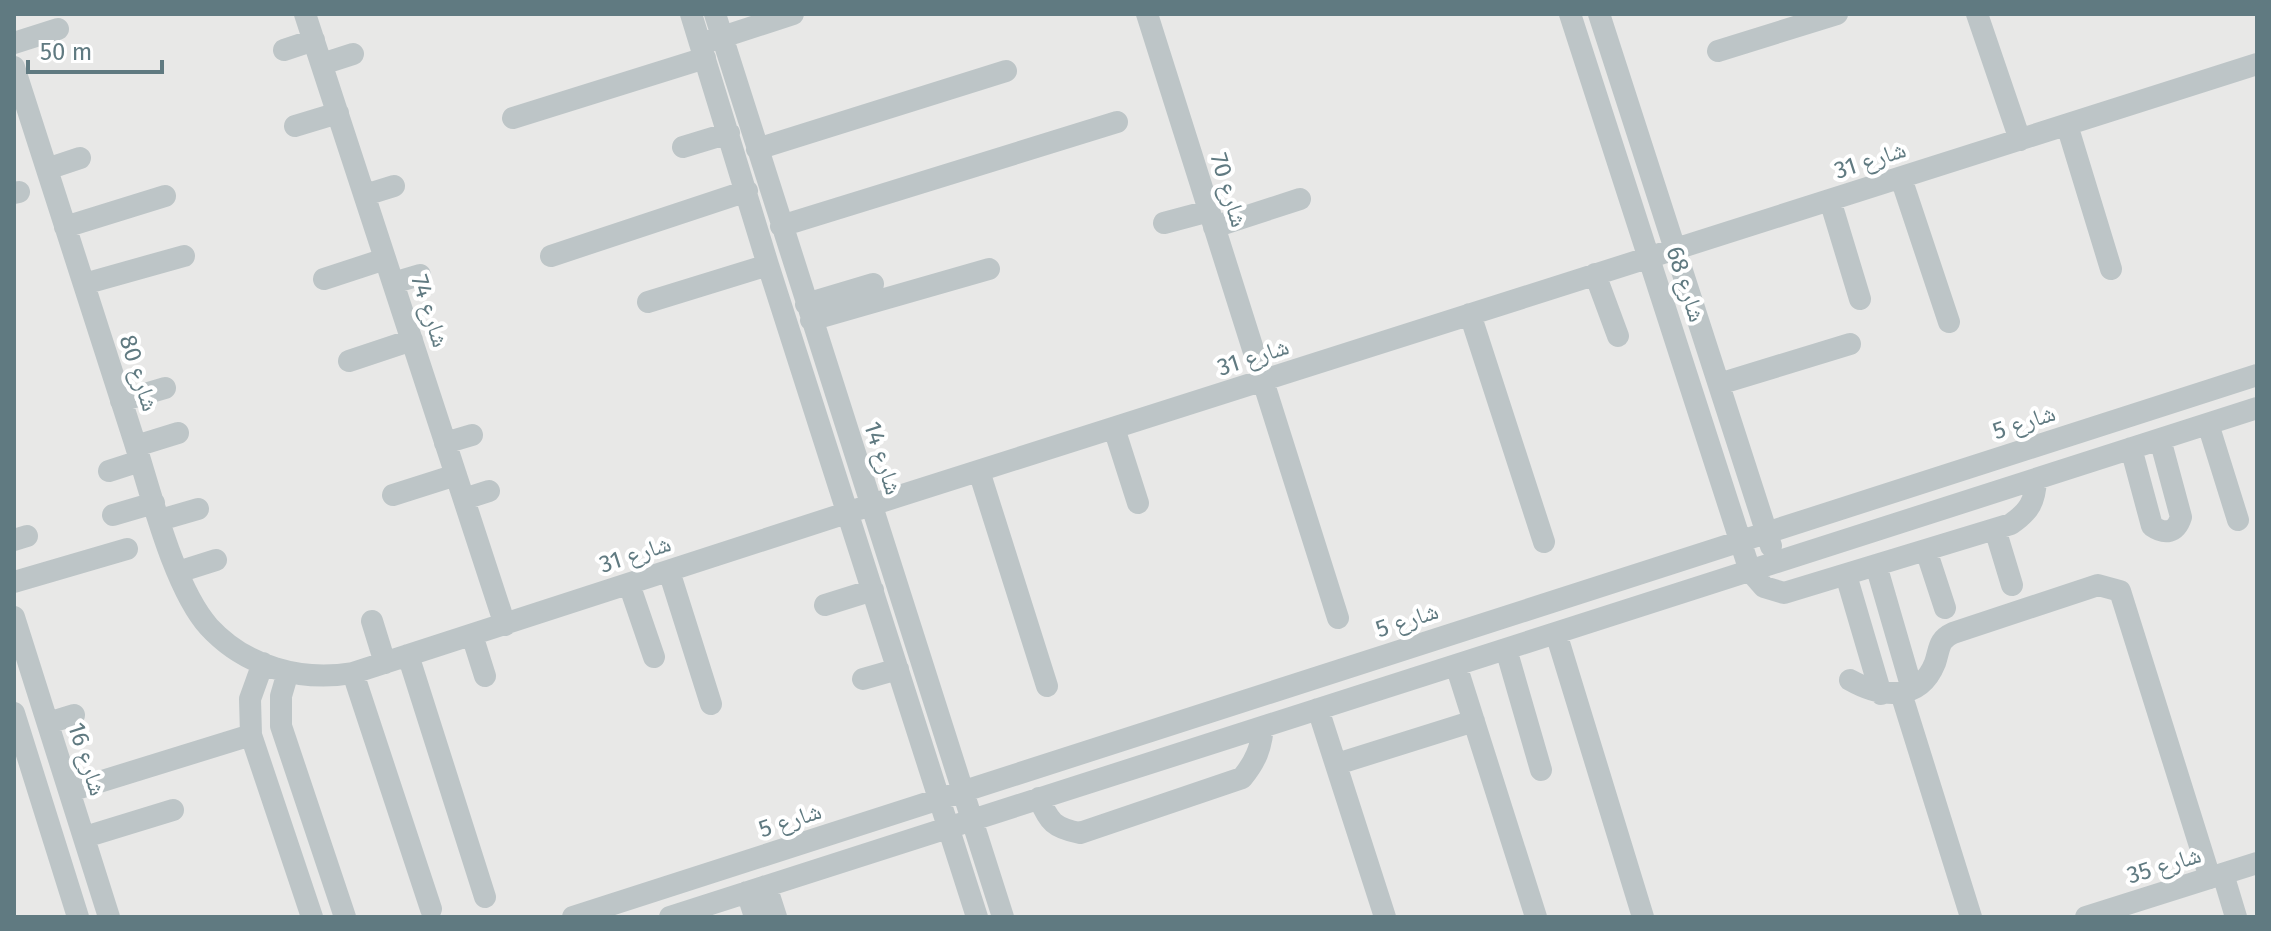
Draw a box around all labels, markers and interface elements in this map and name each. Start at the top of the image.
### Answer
scale bar [28,24,162,74]
text: 50 m [40,38,92,66]
street label: شارع 31 [1831,135,1910,186]
street label: شارع 70 [1204,150,1253,231]
street label: شارع 68 [1660,243,1711,326]
street label: شارع 74 [404,271,455,351]
street label: شارع 80 [113,331,164,415]
street label: شارع 31 [1214,332,1293,383]
street label: شارع 5 [1989,399,2059,446]
street label: شارع 14 [857,418,908,498]
street label: شارع 31 [596,529,675,580]
street label: شارع 5 [1372,597,1442,644]
street label: شارع 16 [61,719,112,799]
street label: شارع 5 [755,797,825,844]
street label: شارع 35 [2124,841,2205,890]

